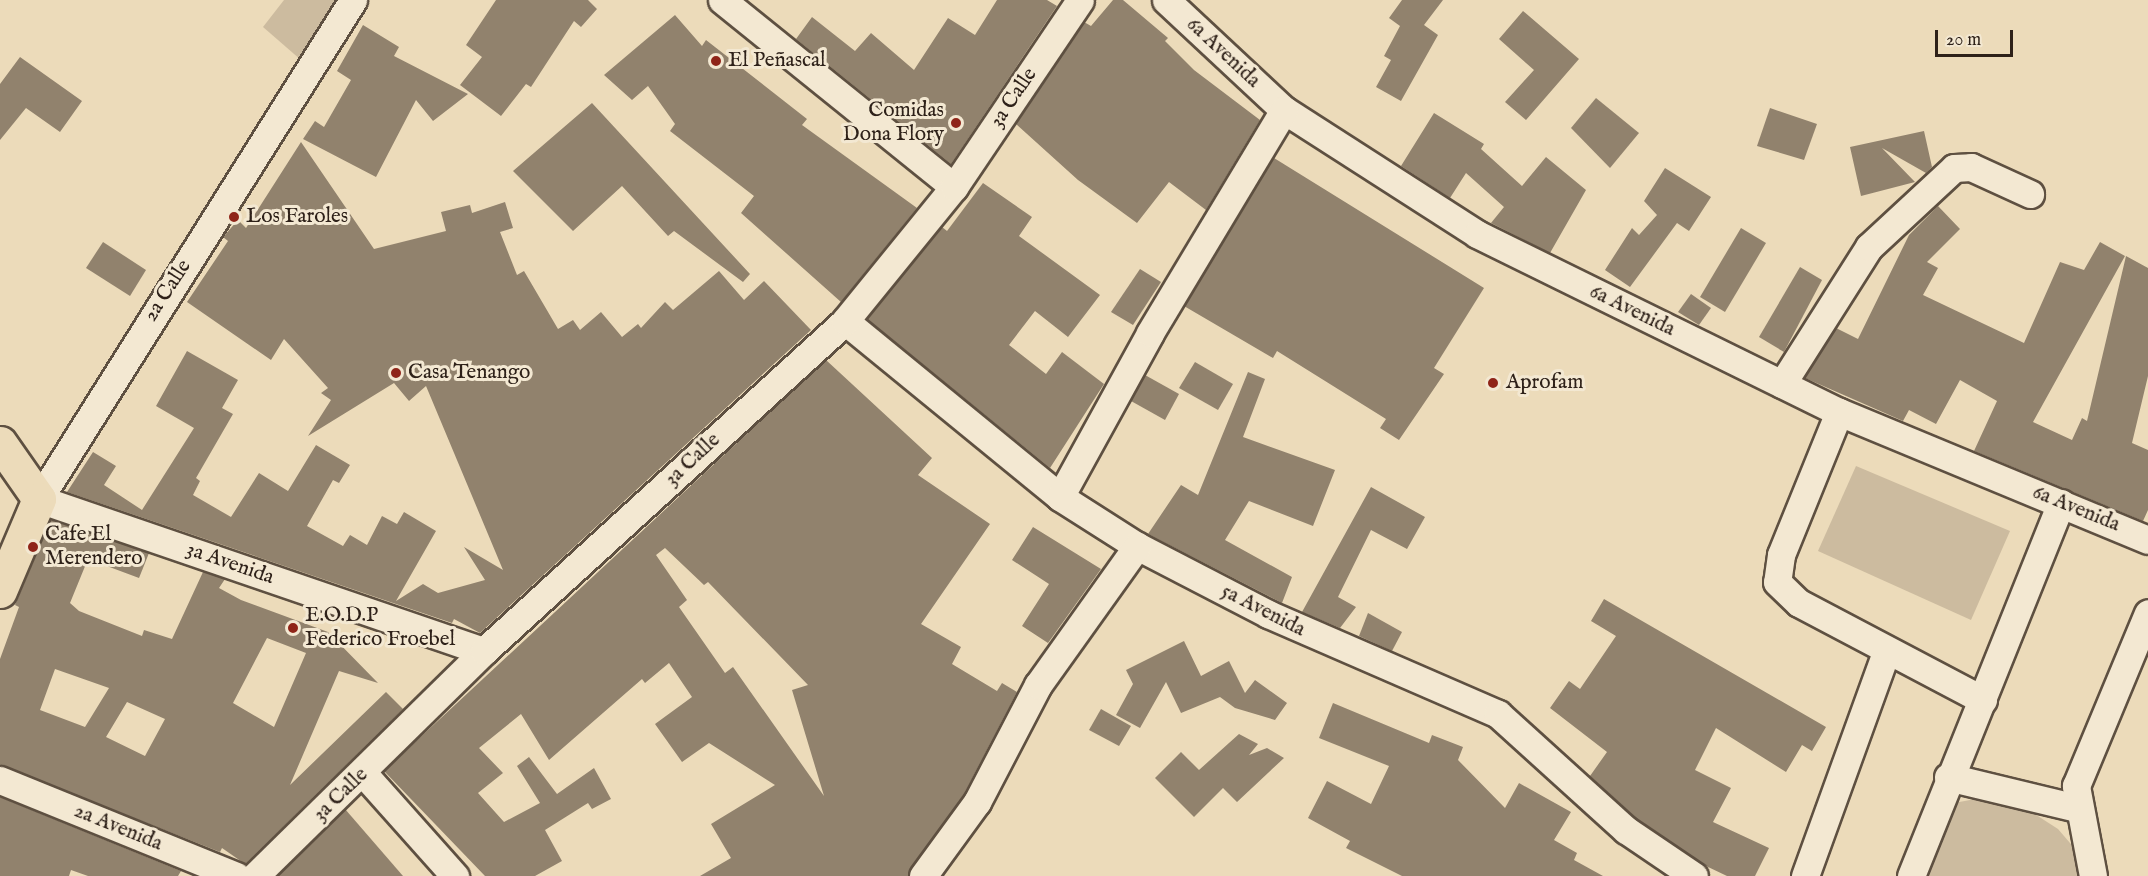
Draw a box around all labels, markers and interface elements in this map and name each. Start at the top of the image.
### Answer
street label: 6a Avenida [1181,12,1265,94]
scale bar [1938,18,2016,56]
text: 20 m [1946,29,1981,52]
place label: El Peñascal [728,48,826,74]
marker: El Peñascal [709,54,723,68]
street label: 3a Calle [985,63,1043,133]
place label: Comidas Dona Flory [843,98,944,148]
marker: Comidas Dona Flory [949,116,963,130]
place label: Los Faroles [246,204,348,230]
marker: Los Faroles [227,210,241,224]
street label: 2a Calle [139,255,197,327]
street label: 6a Avenida [1585,279,1679,343]
place label: Casa Tenango [408,360,530,386]
marker: Casa Tenango [389,366,403,380]
place label: Aprofam [1506,370,1583,396]
marker: Aprofam [1484,374,1502,392]
street label: 3a Calle [660,428,726,492]
street label: 6a Avenida [2029,480,2123,538]
place label: Cafe El Merendero [45,522,143,572]
street label: 3a Avenida [183,537,277,591]
marker: Cafe El Merendero [26,540,40,554]
street label: 5a Avenida [1217,579,1309,643]
place label: E.O.D.P Federico Froebel [305,603,455,653]
marker: E.O.D.P Federico Froebel [286,621,300,635]
street label: 3a Calle [308,763,374,827]
street label: 2a Avenida [70,799,166,857]

